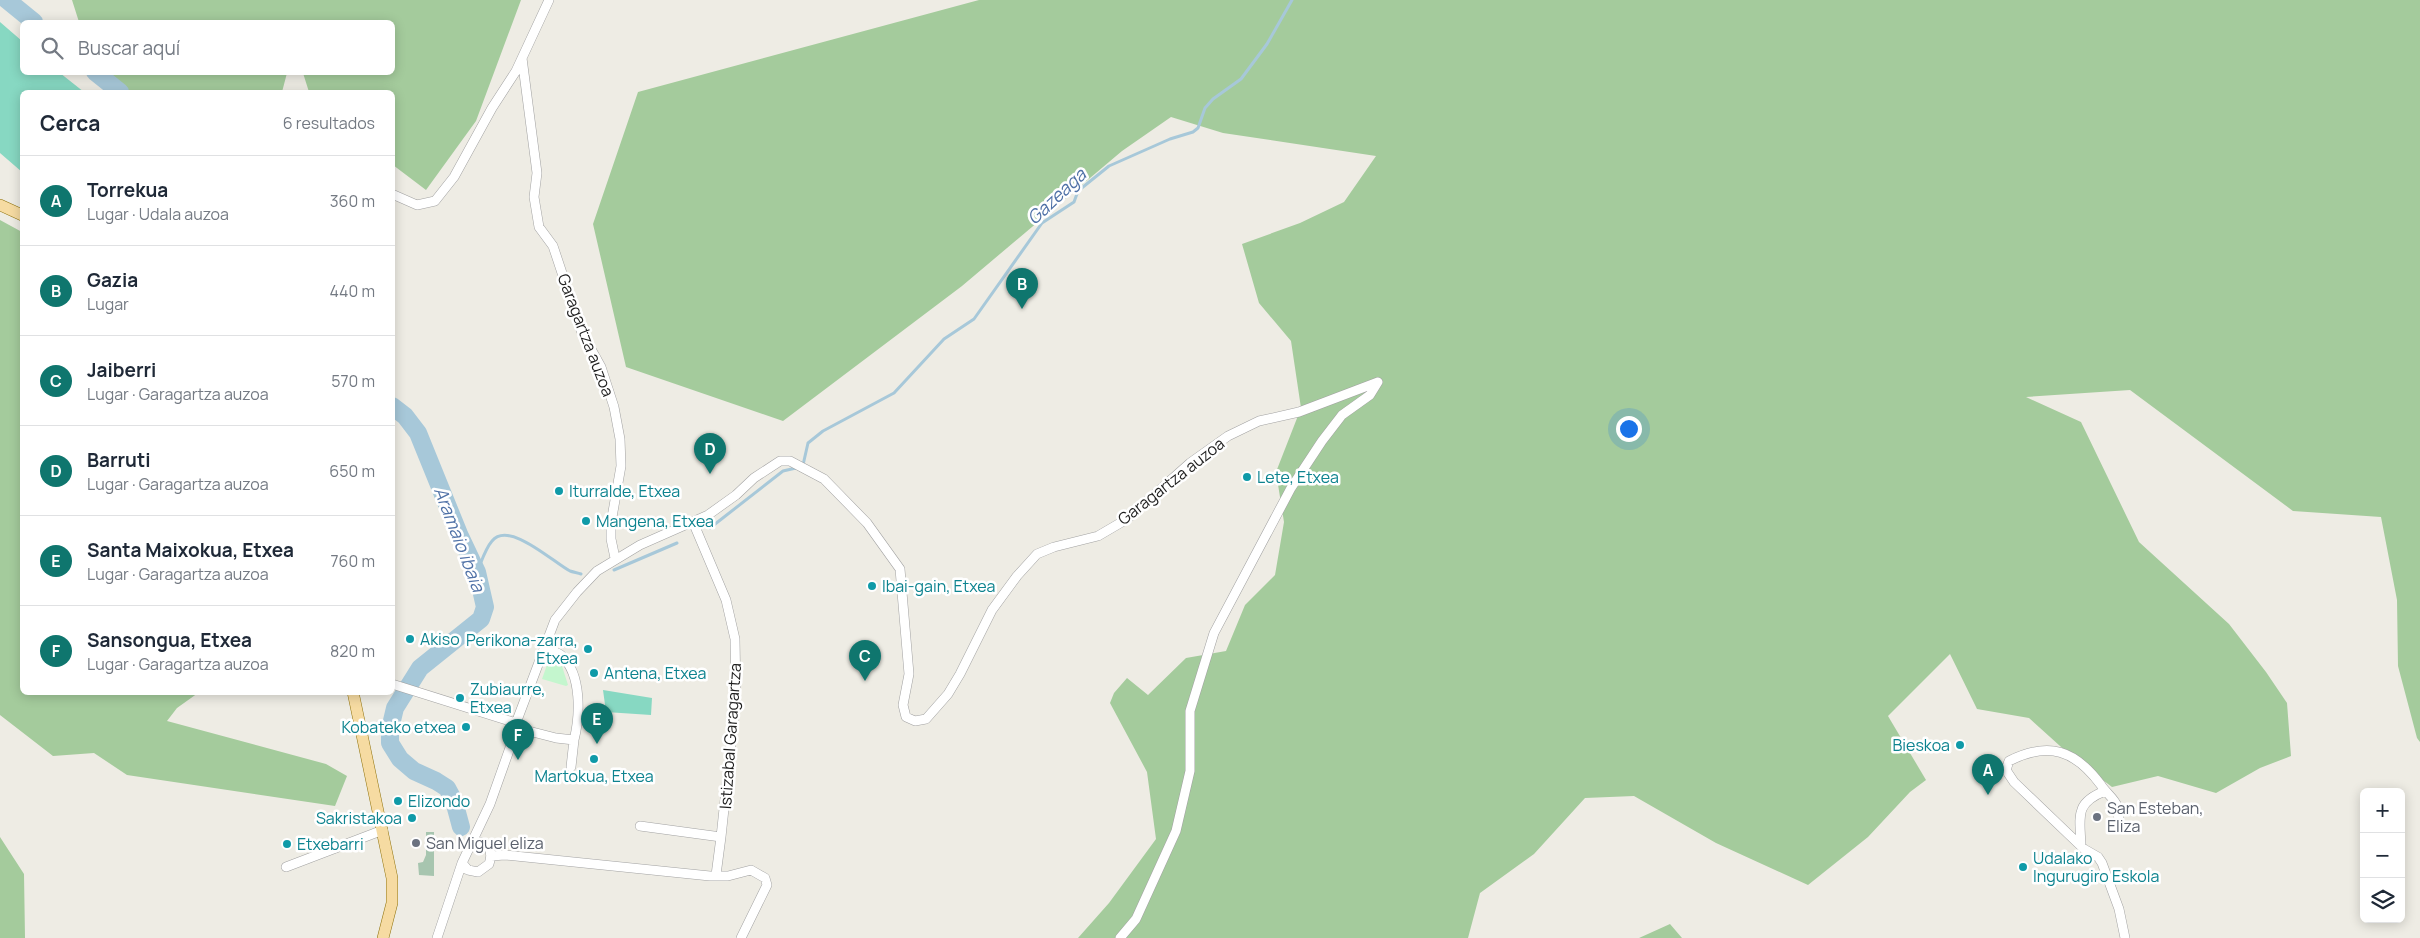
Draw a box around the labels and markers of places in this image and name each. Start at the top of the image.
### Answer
pin: B [1006,268,1038,309]
pin: D [694,433,726,474]
place label: Lete, Etxea [1257,466,1339,488]
marker: Lete, Etxea [1241,471,1253,483]
place label: Iturralde, Etxea [569,480,680,502]
marker: Iturralde, Etxea [553,485,565,497]
place label: Mangena, Etxea [596,510,714,532]
marker: Mangena, Etxea [580,515,592,527]
place label: Ibai-gain, Etxea [882,575,995,597]
marker: Ibai-gain, Etxea [866,580,878,592]
place label: Akiso [420,628,460,650]
place label: Perikona-zarra, Etxea [466,629,578,669]
marker: Akiso [404,633,416,645]
pin: C [849,640,881,681]
marker: Perikona-zarra, Etxea [582,643,594,655]
place label: Antena, Etxea [604,662,706,684]
marker: Antena, Etxea [588,667,600,679]
place label: Zubiaurre, Etxea [470,678,546,718]
marker: Zubiaurre, Etxea [454,692,466,704]
pin: E [581,703,613,744]
place label: Kobateko etxea [341,716,456,738]
pin: F [502,719,534,760]
marker: Kobateko etxea [460,721,472,733]
place label: Bieskoa [1893,734,1950,756]
marker: Bieskoa [1954,739,1966,751]
marker: Martokua, Etxea [588,753,600,765]
pin: A [1972,754,2004,795]
place label: Martokua, Etxea [534,765,654,787]
place label: Elizondo [408,790,470,812]
marker: Elizondo [392,795,404,807]
place label: San Esteban, Eliza [2107,797,2204,837]
place label: Sakristakoa [316,807,402,829]
marker: San Esteban, Eliza [2091,811,2103,823]
marker: Sakristakoa [406,812,418,824]
place label: San Miguel eliza [426,832,544,854]
place label: Etxebarri [297,833,364,855]
marker: San Miguel eliza [410,837,422,849]
marker: Etxebarri [281,838,293,850]
place label: Udalako Ingurugiro Eskola [2033,847,2159,887]
marker: Udalako Ingurugiro Eskola [2017,861,2029,873]

